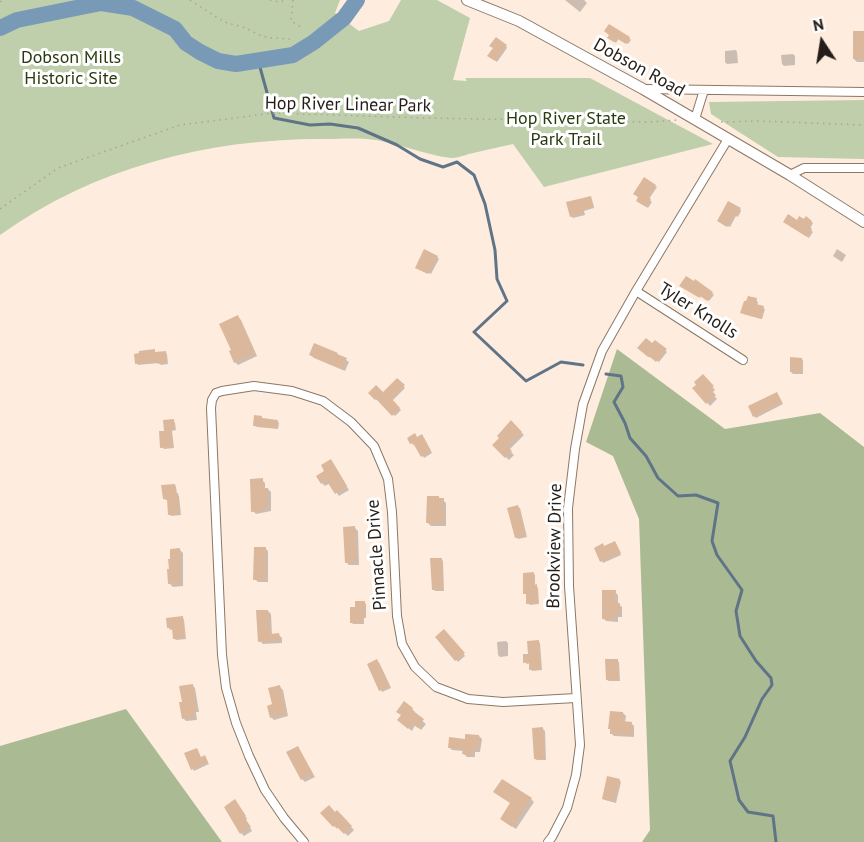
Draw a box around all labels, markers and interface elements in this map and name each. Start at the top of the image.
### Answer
north arrow [792,12,852,72]
text: N [811,14,825,35]
street label: Dobson Road [590,34,688,102]
park label: Dobson Mills Historic Site [21,47,121,90]
street label: Hop River Linear Park [265,93,431,117]
park label: Hop River State Park Trail [506,108,626,150]
street label: Tyler Knolls [654,278,742,344]
street label: Brookview Drive [543,483,567,609]
street label: Pinnacle Drive [362,499,392,611]

